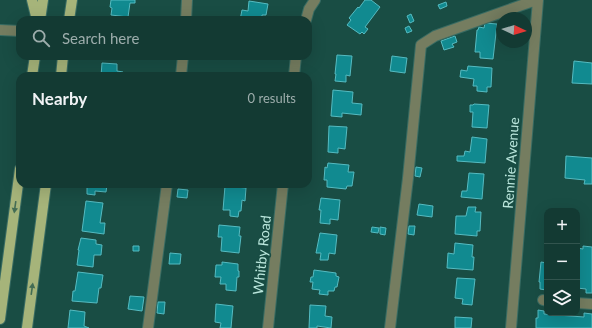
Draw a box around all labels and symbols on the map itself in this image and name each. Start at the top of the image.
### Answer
north arrow [496,12,532,48]
street label: Rennie Avenue [499,117,522,209]
one-way arrow [12,201,18,213]
street label: Whitby Road [249,214,274,296]
one-way arrow [29,283,35,295]

